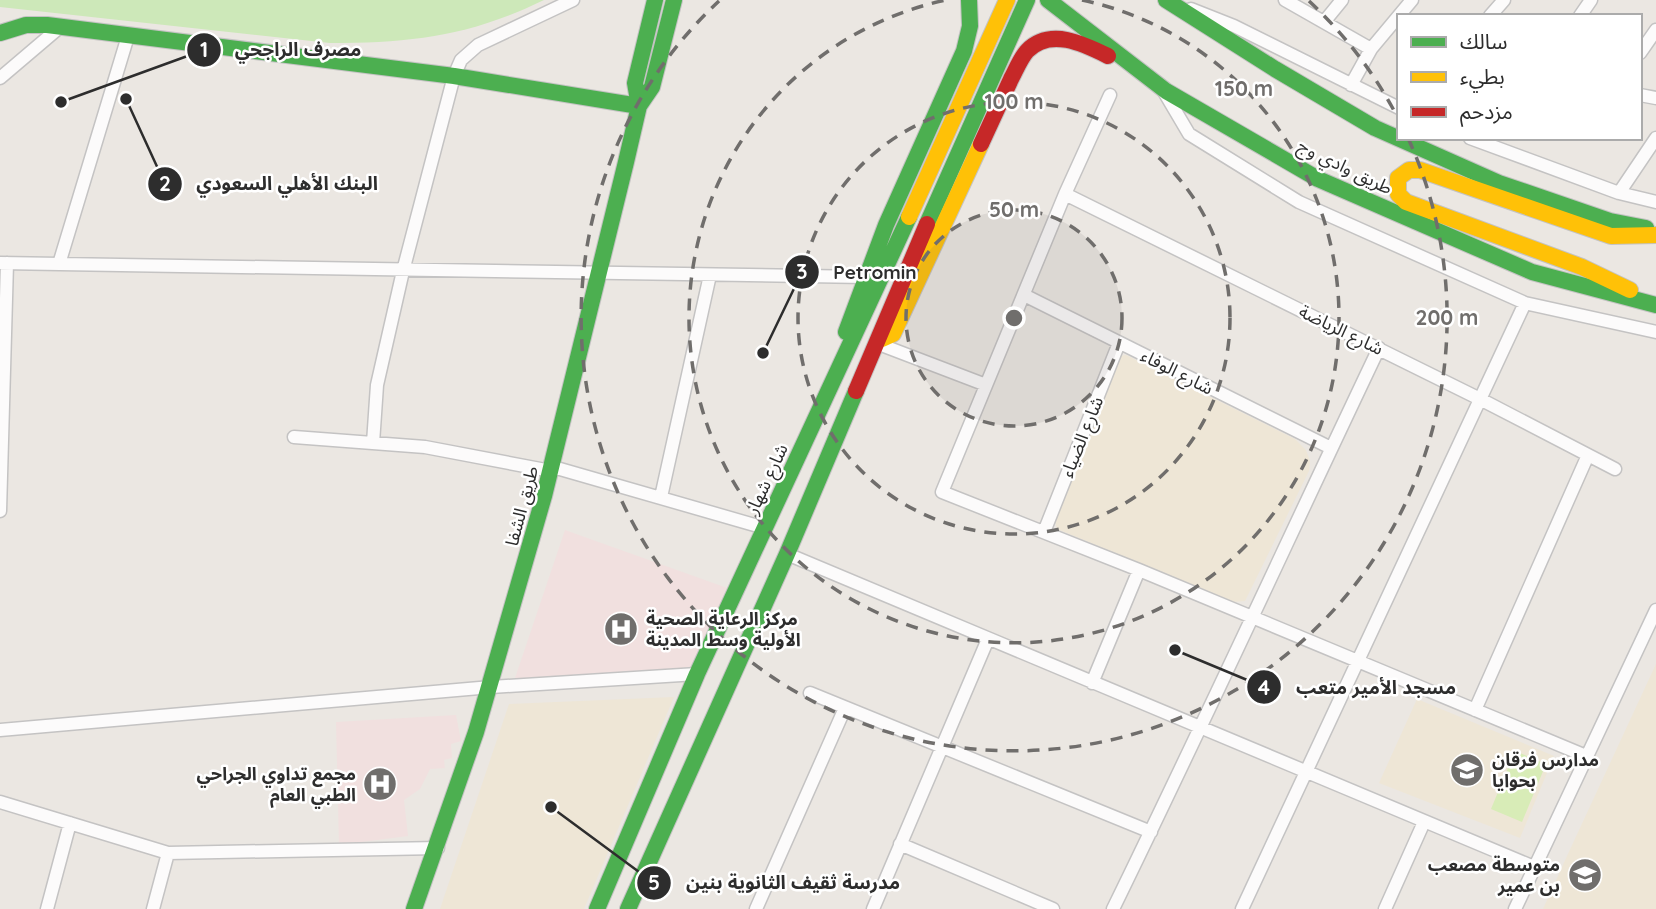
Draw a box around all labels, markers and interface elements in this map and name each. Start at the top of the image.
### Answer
legend [1397,14,1642,140]
text: سالك [1460,28,1507,54]
callout: مصرف الراجحي [186,30,376,70]
text: 1 [200,36,208,62]
text: مصرف الراجحي [235,37,361,64]
text: بطيء [1460,63,1505,93]
text: 150 m [1215,75,1273,101]
text: 100 m [984,88,1044,114]
text: مزدحم [1460,98,1513,127]
street label: طريق وادي وج [1293,134,1396,201]
callout: البنك الأهلي السعودي [147,164,392,204]
text: 2 [159,170,171,196]
text: البنك الأهلي السعودي [196,171,378,198]
text: 50 m [989,196,1039,222]
callout: Petromin [785,252,931,292]
text: 3 [796,258,808,284]
text: Petromin [833,260,917,284]
street label: شارع الرياضة [1294,299,1387,363]
text: 200 m [1416,304,1478,330]
centre of rings [1002,306,1026,330]
street label: شارع الوفاء [1136,344,1217,402]
street label: شارع الضياء [1055,393,1111,482]
street label: شارع شهار [740,440,796,520]
street label: طريق الشفا [500,463,543,548]
place label: مركز الرعاية الصحية الأولية وسط المدينة [646,607,801,651]
hospital icon: مركز الرعاية الصحية الأولية وسط المدينة [602,610,640,648]
callout: مسجد الأمير متعب [1247,667,1469,707]
text: 4 [1258,674,1270,700]
text: مسجد الأمير متعب [1296,675,1456,699]
place label: مدارس فرقان بحوايا [1492,748,1599,792]
school or university icon: مدارس فرقان بحوايا [1448,751,1486,789]
place label: مجمع تداوي الجراحي الطبي العام [196,762,356,809]
hospital icon: مجمع تداوي الجراحي الطبي العام [361,765,399,803]
place label: متوسطة مصعب بن عمير [1428,853,1560,897]
school or university icon: متوسطة مصعب بن عمير [1566,856,1604,894]
callout: مدرسة ثقيف الثانوية بنين [637,863,914,903]
text: 5 [648,869,660,895]
text: مدرسة ثقيف الثانوية بنين [686,870,900,894]

